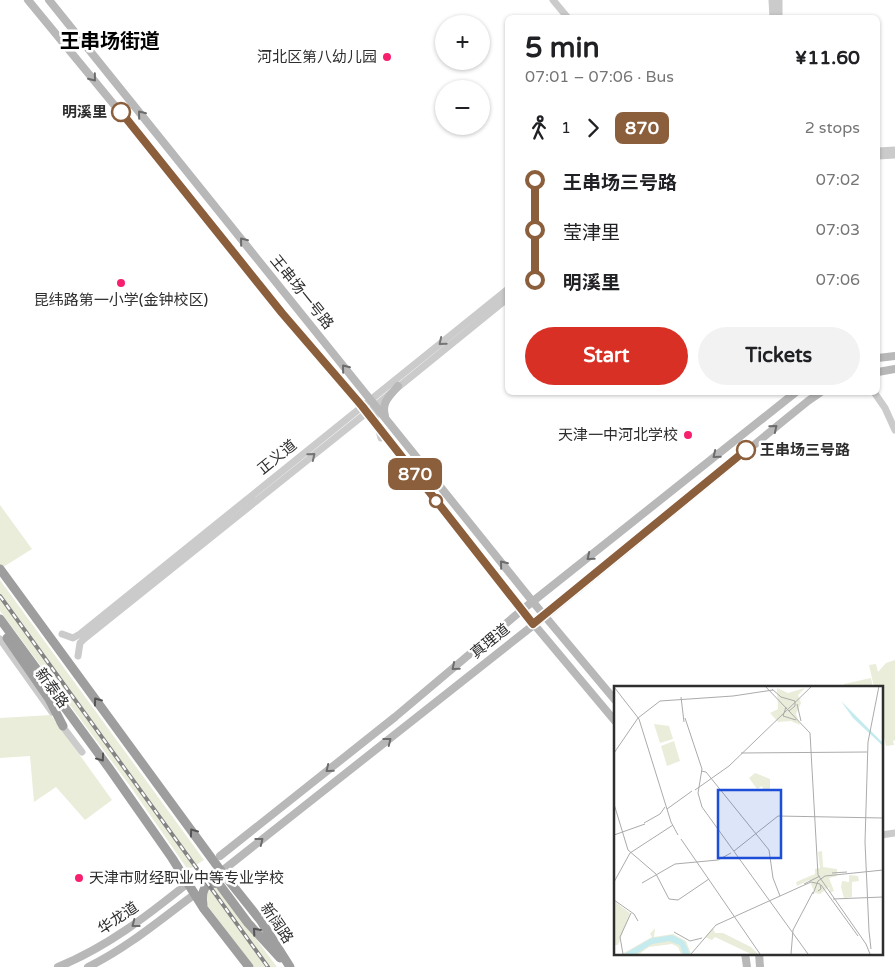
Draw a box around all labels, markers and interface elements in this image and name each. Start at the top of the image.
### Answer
map controls [435,15,490,135]
button: + [435,15,490,70]
district label: 王串场街道 [60,30,160,54]
text: 5 min [525,31,600,65]
text: ¥11.60 [795,47,860,69]
place label: 河北区第八幼儿园 [257,48,377,66]
marker: 河北区第八幼儿园 [381,51,393,63]
text: 07:01 – 07:06 · Bus [525,67,674,87]
one-way arrow [87,72,95,81]
button: − [435,80,490,135]
marker: 明溪里 [111,102,131,122]
place label: 明溪里 [62,103,107,121]
one-way arrow [138,111,147,120]
icon: walk [525,114,553,142]
icon: forward [579,114,607,142]
text: 870 [625,117,659,139]
text: 1 [561,118,571,138]
text: 2 stops [805,118,860,138]
text: 07:02 [816,170,860,190]
text: 王串场三号路 [563,172,677,194]
text: 07:03 [816,220,860,240]
text: 莹津里 [563,222,620,244]
one-way arrow [241,238,249,247]
street label: 王串场一号路 [267,251,337,333]
text: 07:06 [816,270,860,290]
text: 明溪里 [563,272,620,294]
marker: 昆纬路第一小学(金钟校区) [115,277,127,289]
place label: 昆纬路第一小学(金钟校区) [34,291,208,309]
button: Start [525,327,688,385]
button: Tickets [698,327,860,385]
one-way arrow [439,336,448,344]
one-way arrow [341,364,350,373]
one-way arrow [769,424,778,433]
place label: 天津一中河北学校 [558,426,678,444]
marker: 天津一中河北学校 [682,429,694,441]
street label: 正义道 [254,436,300,478]
marker: 王串场三号路 [736,440,756,460]
place label: 王串场三号路 [760,441,850,459]
one-way arrow [713,450,722,458]
one-way arrow [306,454,315,462]
line badge: 870 [386,458,444,490]
text: 870 [398,463,432,485]
unlabelled marker [429,494,443,508]
one-way arrow [586,551,595,560]
one-way arrow [500,561,508,570]
street label: 真理道 [467,620,513,662]
one-way arrow [452,661,461,670]
street label: 新泰路 [31,665,73,711]
inset map [614,686,882,954]
one-way arrow [93,698,103,707]
one-way arrow [382,738,391,746]
one-way arrow [95,752,104,761]
one-way arrow [326,764,335,772]
one-way arrow [190,828,199,838]
one-way arrow [255,838,264,847]
place label: 天津市财经职业中等专业学校 [89,869,284,887]
marker: 天津市财经职业中等专业学校 [73,872,85,884]
street label: 华龙道 [94,898,142,938]
street label: 新阔路 [257,899,297,947]
one-way arrow [131,918,141,927]
one-way arrow [252,928,261,937]

